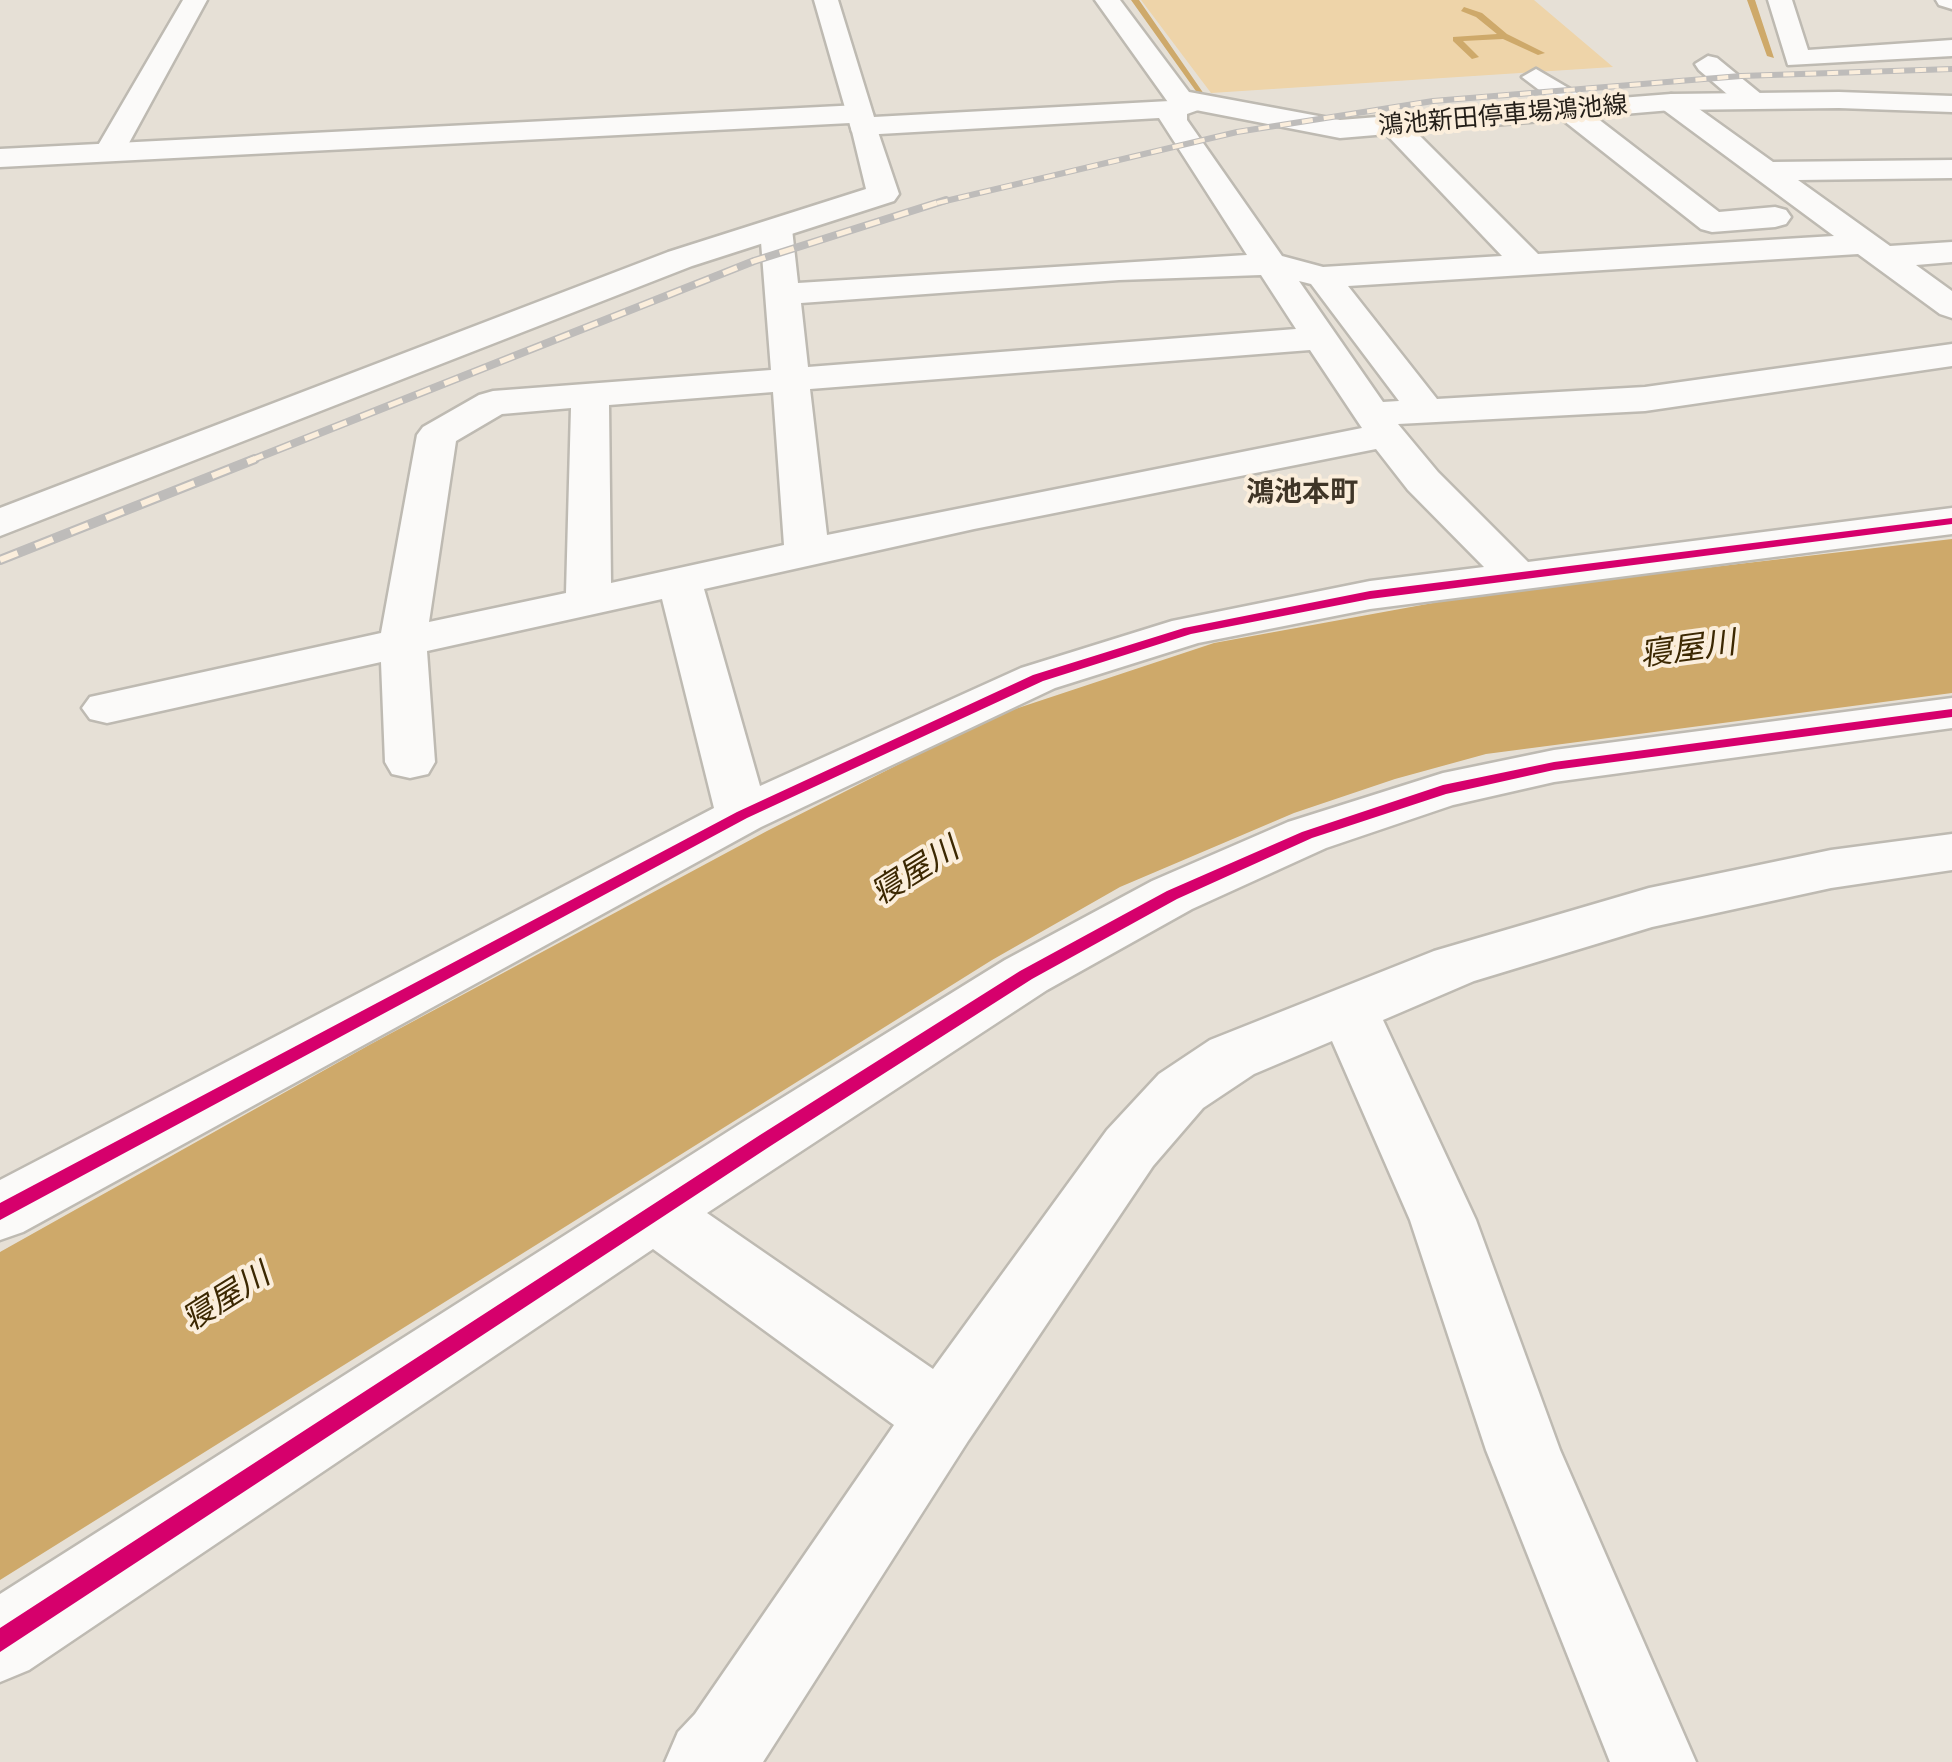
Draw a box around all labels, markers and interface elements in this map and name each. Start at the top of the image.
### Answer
street label: 鴻池新田停車場鴻池線 [1377,91,1629,143]
district label: 鴻池本町 [1246,477,1358,511]
water label: 寝屋川 [1638,625,1738,677]
water label: 寝屋川 [865,831,967,915]
water label: 寝屋川 [176,1257,278,1341]

